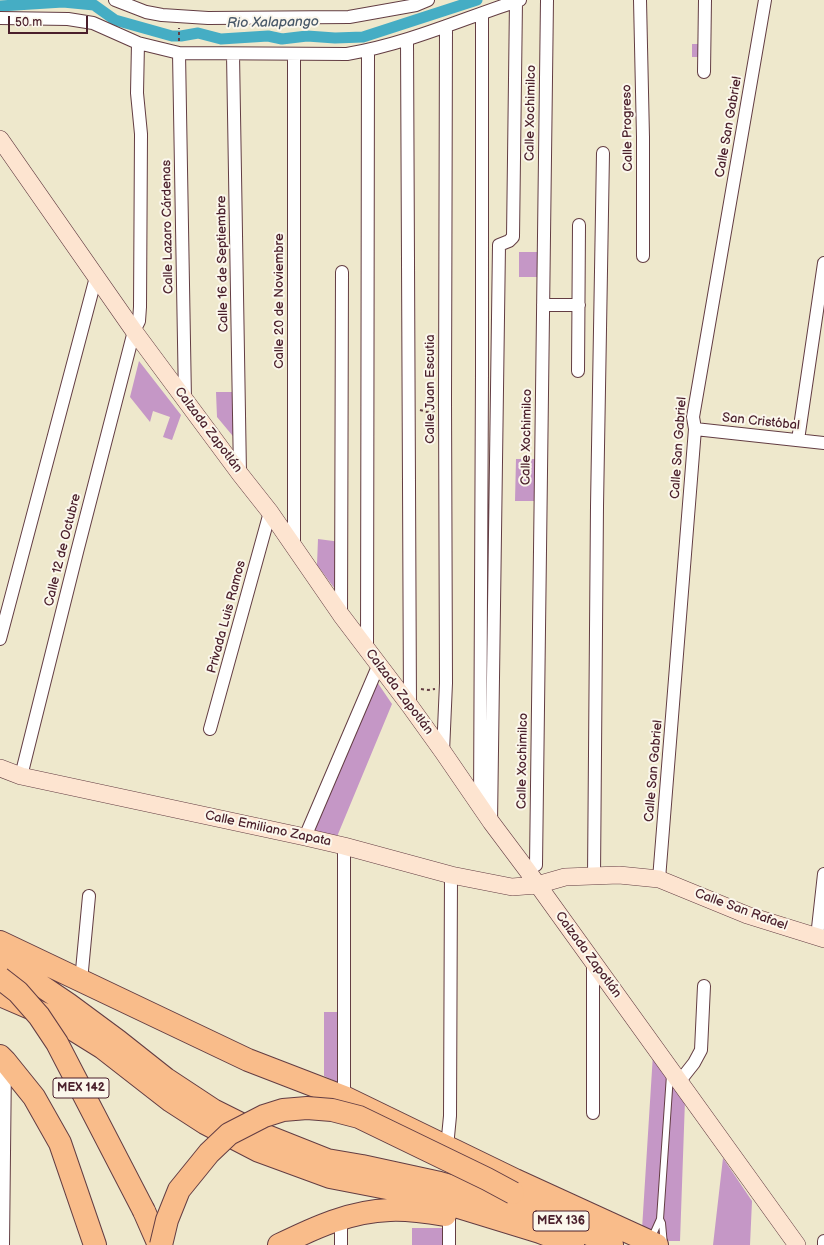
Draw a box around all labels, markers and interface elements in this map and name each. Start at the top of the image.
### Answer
scale bar [10,8,90,34]
water label: Rio Xalapango [227,14,319,32]
text: 50 m [15,15,42,30]
street label: Calle Xochimilco [522,65,540,161]
street label: Calle San Gabriel [712,75,746,179]
street label: Calle Progreso [619,84,637,172]
street label: Calle Lazaro Cárdenas [159,160,177,294]
street label: Calle 16 de Septiembre [214,196,232,332]
street label: Calle 20 de Noviembre [272,233,288,369]
street label: Calle Juan Escutia [423,334,439,444]
street label: Calzada Zapotlán [171,384,245,476]
street label: Calle Xochimilco [518,389,536,485]
street label: Calle San Gabriel [668,396,690,500]
street label: San Cristóbal [721,410,801,434]
street label: Calle 12 de Octubre [41,492,85,608]
street label: Privada Luis Ramos [204,559,250,675]
street label: Calzada Zapotlán [362,646,436,738]
street label: Calle Xochimilco [514,713,532,809]
street label: Calle San Gabriel [642,719,666,823]
street label: Calle Emiliano Zapata [203,808,333,850]
street label: Calle San Rafael [692,886,790,934]
street label: Calzada Zapotlán [551,909,625,1001]
road number: MEX 142 [53,1078,109,1098]
road number: MEX 136 [533,1211,589,1231]

